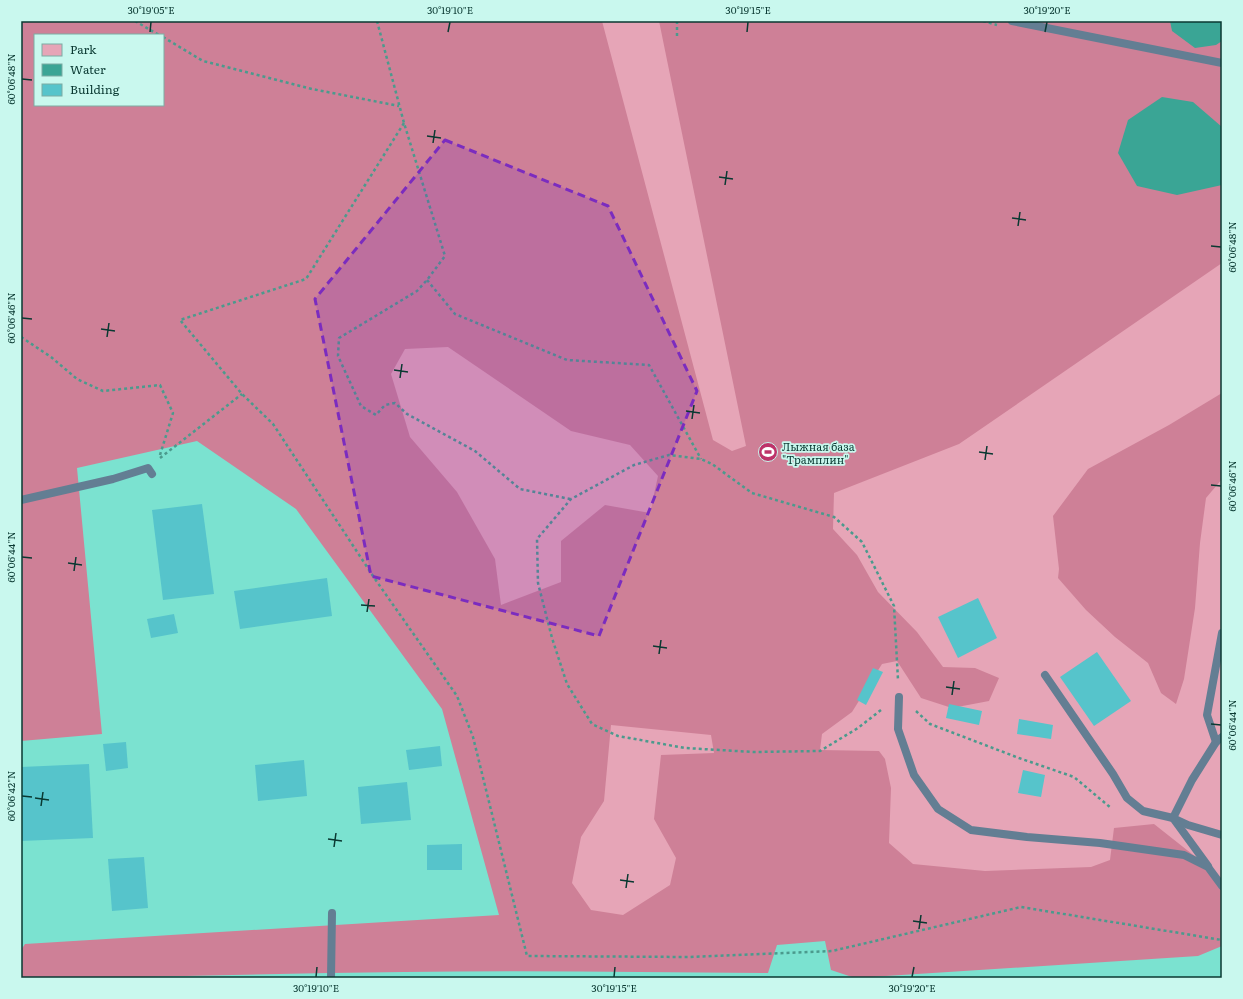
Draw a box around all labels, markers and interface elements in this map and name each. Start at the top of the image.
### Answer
text: 30°19'05"E [127,2,175,17]
text: 30°19'10"E [427,2,473,17]
text: 30°19'15"E [725,2,771,17]
text: 30°19'20"E [1023,2,1071,17]
legend [34,34,164,106]
text: Park [70,40,97,58]
text: 60°06'48"N [3,53,18,105]
text: Water [70,60,106,78]
text: Building [70,80,120,98]
text: 60°06'48"N [1224,221,1239,273]
text: 60°06'46"N [3,292,18,344]
place label: Лыжная база "Трамплин" [782,438,855,467]
sports icon: Лыжная база "Трамплин" [757,441,779,463]
text: 60°06'46"N [1224,460,1239,512]
text: 60°06'44"N [3,531,18,583]
text: 60°06'44"N [1224,699,1239,751]
text: 60°06'42"N [3,771,18,821]
text: 30°19'10"E [293,980,339,995]
text: 30°19'15"E [591,980,637,995]
text: 30°19'20"E [888,980,936,995]

